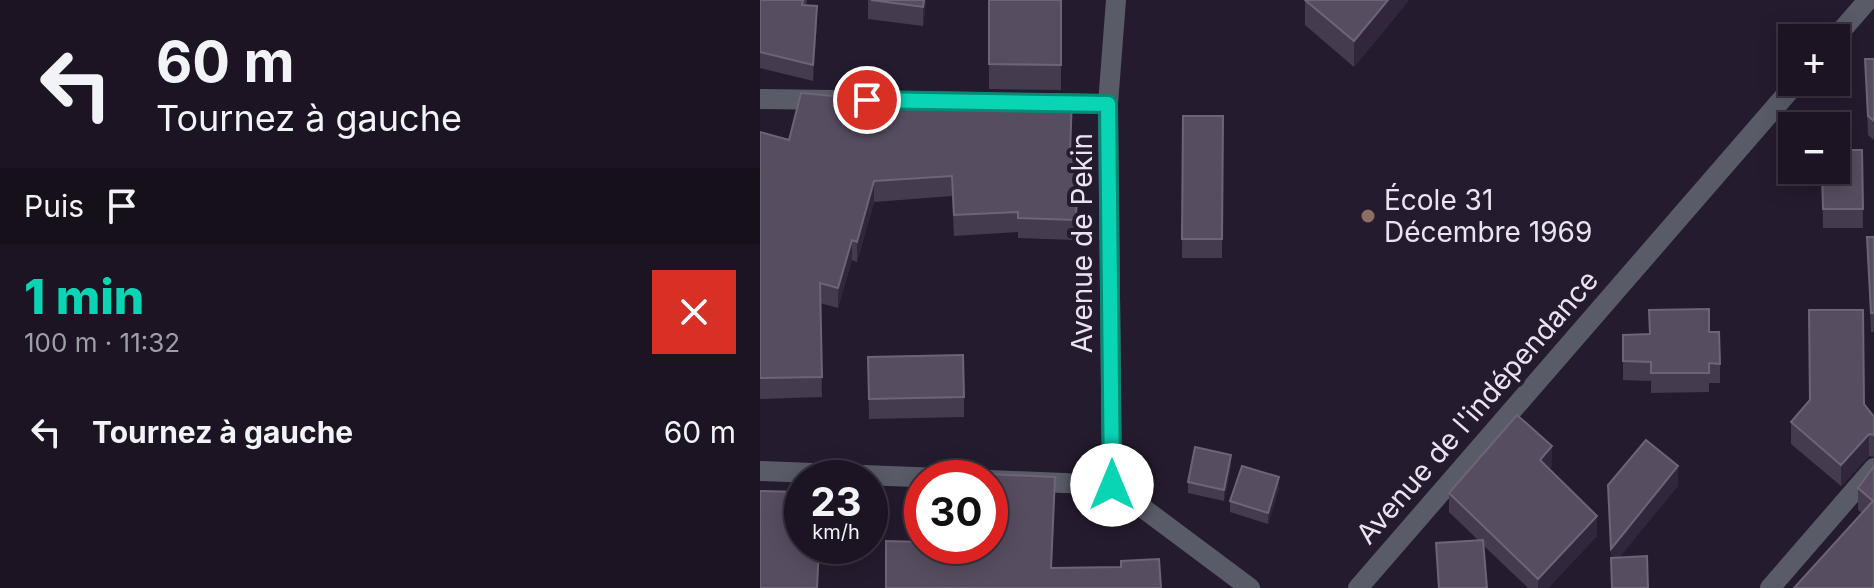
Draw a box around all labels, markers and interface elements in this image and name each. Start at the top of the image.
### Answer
map controls [1778,24,1850,184]
button: + [1778,24,1850,96]
text: 60 m [156,28,295,96]
icon: left [24,32,128,136]
pin [833,66,901,134]
icon: arrive [845,78,889,122]
text: Tournez à gauche [156,96,462,140]
button: − [1778,112,1850,184]
street label: Avenue de Pekin [1065,133,1099,353]
place label: École 31 Décembre 1969 [1384,182,1592,249]
icon: arrive [100,184,144,228]
text: Puis [24,188,84,224]
marker: École 31 Décembre 1969 [1359,207,1377,225]
street label: Avenue de l'indépendance [1349,263,1605,551]
text: 1 min [24,267,144,326]
button: close [652,270,736,354]
text: 100 m · 11:32 [24,327,180,358]
icon: left [24,410,68,454]
text: Tournez à gauche [92,414,353,450]
text: 60 m [664,414,736,450]
position arrow [1070,443,1154,527]
speed limit sign: 30 [904,460,1008,564]
text: 23 [810,477,862,526]
text: km/h [812,520,860,544]

